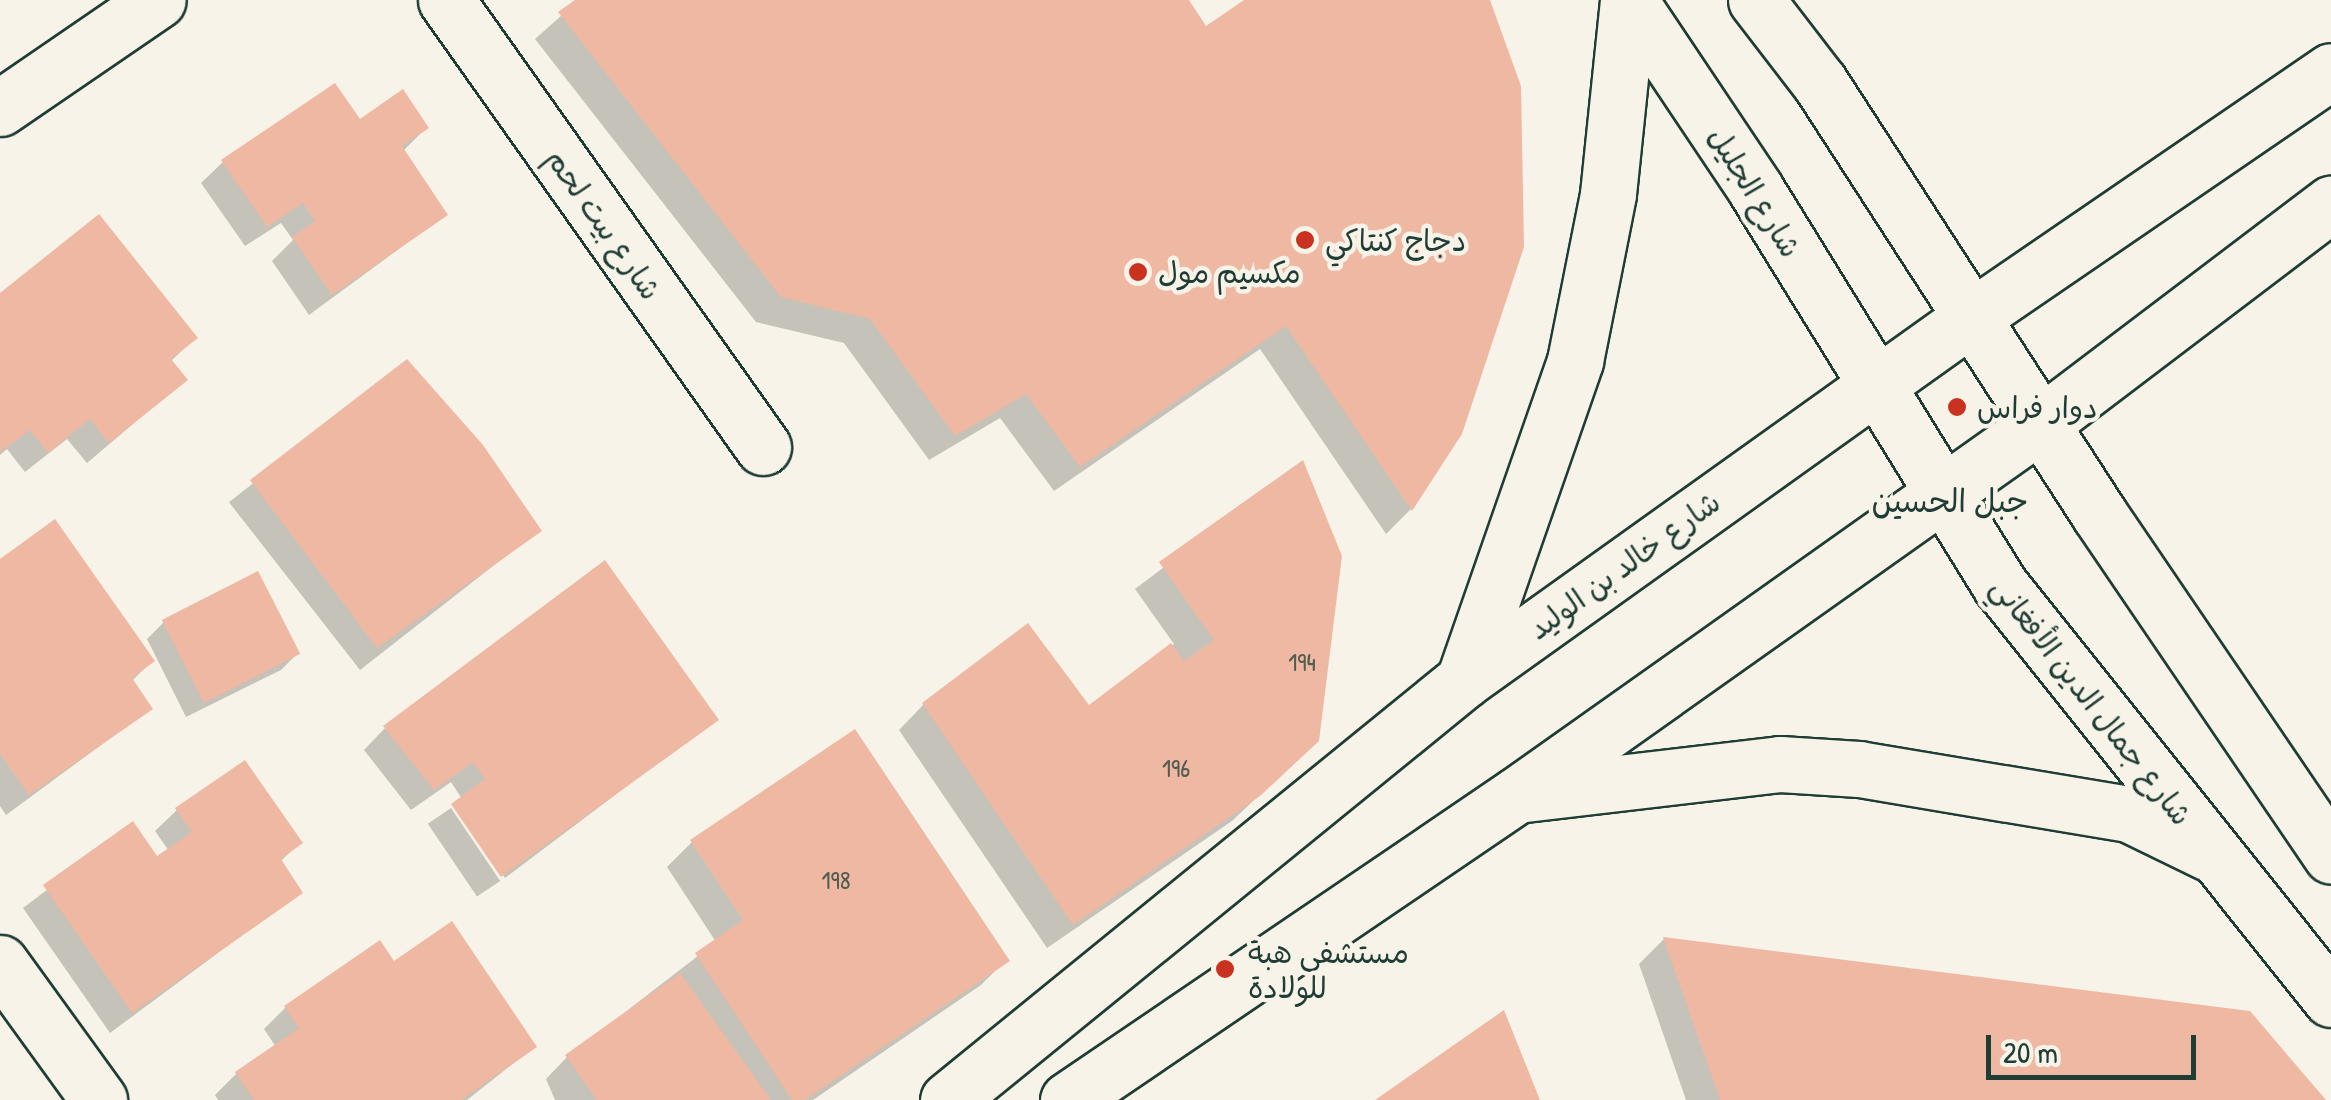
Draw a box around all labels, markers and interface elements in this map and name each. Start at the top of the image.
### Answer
street label: شارع الجليل [1701,120,1809,264]
street label: شارع بيت لحم [539,142,669,306]
place label: دجاج كنتاكي [1325,222,1466,258]
marker: دجاج كنتاكي [1294,229,1316,251]
place label: مكسيم مول [1158,254,1301,290]
marker: مكسيم مول [1127,261,1149,283]
place label: دوار فراس [1977,389,2098,425]
marker: دوار فراس [1946,396,1968,418]
district label: جبل الحسين [1871,482,2029,520]
street label: شارع خالد بن الوليد [1521,483,1727,647]
street label: شارع جمال الدين الأفغاني [1984,570,2200,832]
house number: 194 [1288,647,1316,677]
house number: 196 [1162,753,1190,783]
house number: 198 [821,865,851,895]
place label: مستشفى هبة للولادة [1248,934,1409,1004]
marker: مستشفى هبة للولادة [1212,956,1238,982]
scale bar [1991,1015,2201,1077]
text: 20 m [2003,1032,2058,1072]

